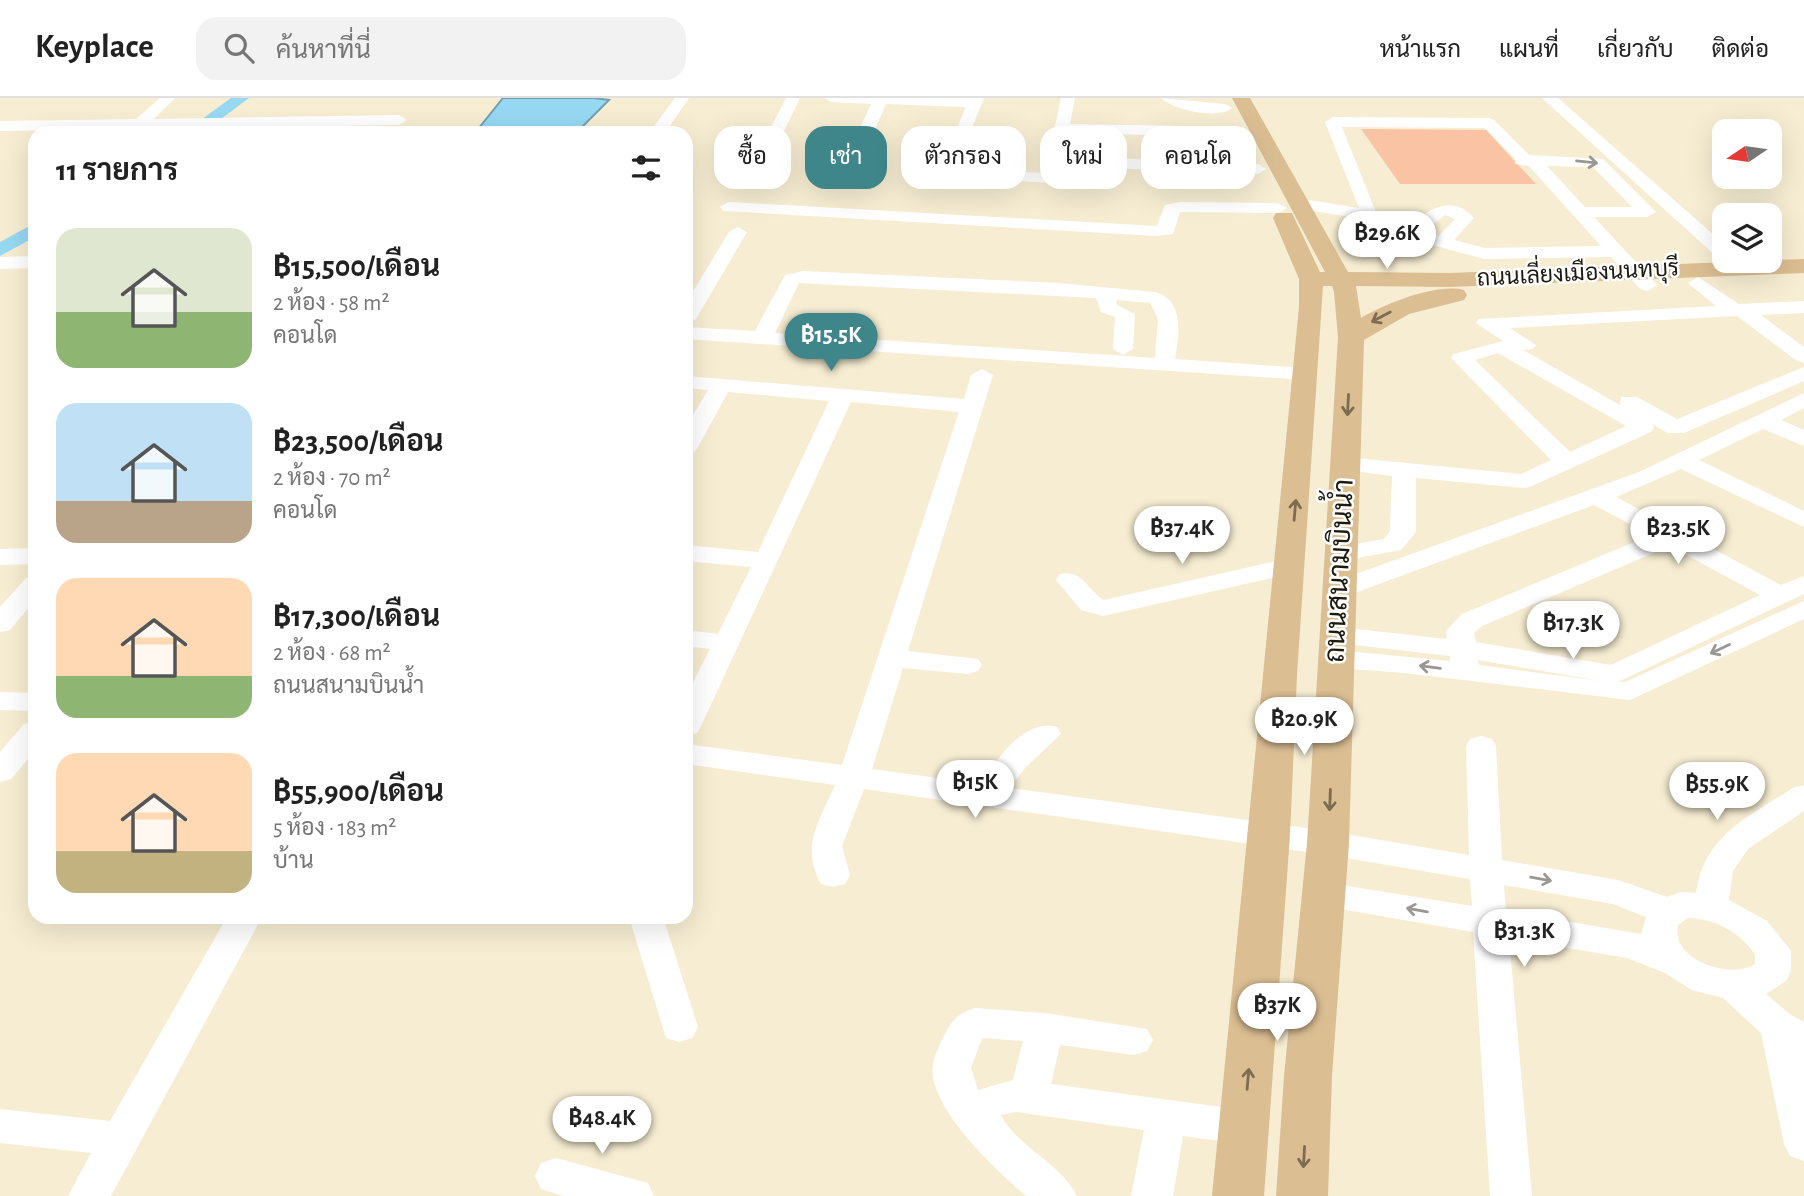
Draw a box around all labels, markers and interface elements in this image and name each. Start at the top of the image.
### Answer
search box [196,17,686,80]
icon: search [220,29,258,67]
text: Keyplace [35,31,154,64]
text: ค้นหาที่นี่ [276,37,371,63]
text: หน้าแรก [1380,38,1461,62]
text: แผนที่ [1499,38,1559,62]
text: เกี่ยวกับ [1597,38,1674,62]
text: ติดต่อ [1712,38,1769,62]
north arrow [1712,119,1782,189]
map controls [1712,119,1782,273]
chip: ซื้อ [714,126,791,189]
chip: เช่า [805,126,887,189]
chip: ตัวกรอง [901,126,1026,189]
chip: ใหม่ [1040,126,1127,189]
chip: คอนโด [1141,126,1256,189]
icon: filters [627,149,665,187]
one-way arrow [1575,155,1598,168]
text: 11 รายการ [56,156,178,186]
button: layers [1712,203,1782,273]
pin: ฿29.6K [1330,212,1444,271]
text: ฿29.6K [1354,222,1420,245]
street label: ถนนเลี่ยงเมืองนนทบุรี [1476,246,1680,294]
text: ฿15,500/เดือน [273,252,440,282]
icon: home [112,256,196,340]
text: 2 ห้อง · 58 m² [273,292,389,315]
one-way arrow [1371,310,1391,324]
pin: ฿15.5K [774,314,888,373]
text: ฿15.5K [801,324,861,347]
text: คอนโด [273,325,337,348]
one-way arrow [1341,394,1354,417]
text: ฿23,500/เดือน [273,427,444,457]
icon: home [112,431,196,515]
text: 2 ห้อง · 70 m² [273,467,391,490]
street label: ถนนสนามบินน้ำ [1309,478,1359,664]
one-way arrow [1289,499,1302,522]
text: คอนโด [273,500,337,523]
pin: ฿37.4K [1125,506,1239,566]
pin: ฿23.5K [1621,506,1735,566]
text: ฿37.4K [1150,517,1214,540]
text: ฿23.5K [1646,517,1710,540]
text: ฿17,300/เดือน [273,602,440,632]
pin: ฿17.3K [1516,602,1630,661]
icon: home [112,606,196,690]
text: ฿17.3K [1543,612,1603,635]
text: 2 ห้อง · 68 m² [273,642,391,665]
one-way arrow [1710,643,1731,656]
one-way arrow [1419,661,1442,674]
text: ถนนสนามบินน้ำ [273,675,424,698]
pin: ฿20.9K [1247,698,1361,757]
text: ฿20.9K [1271,708,1337,731]
pin: ฿15K [934,760,1016,820]
pin: ฿55.9K [1660,762,1774,822]
text: ฿15K [952,771,998,794]
text: ฿55.9K [1685,773,1749,796]
text: ฿55,900/เดือน [273,777,444,807]
icon: home [112,781,196,865]
one-way arrow [1323,789,1337,812]
text: 5 ห้อง · 183 m² [273,817,396,840]
text: บ้าน [273,850,314,873]
one-way arrow [1529,873,1552,886]
one-way arrow [1406,903,1429,916]
pin: ฿31.3K [1467,910,1581,969]
text: ฿31.3K [1494,920,1554,943]
pin: ฿37K [1236,984,1318,1043]
text: ฿37K [1253,994,1301,1017]
one-way arrow [1242,1068,1255,1091]
pin: ฿48.4K [545,1096,659,1156]
text: ฿48.4K [568,1107,636,1130]
one-way arrow [1298,1146,1311,1169]

